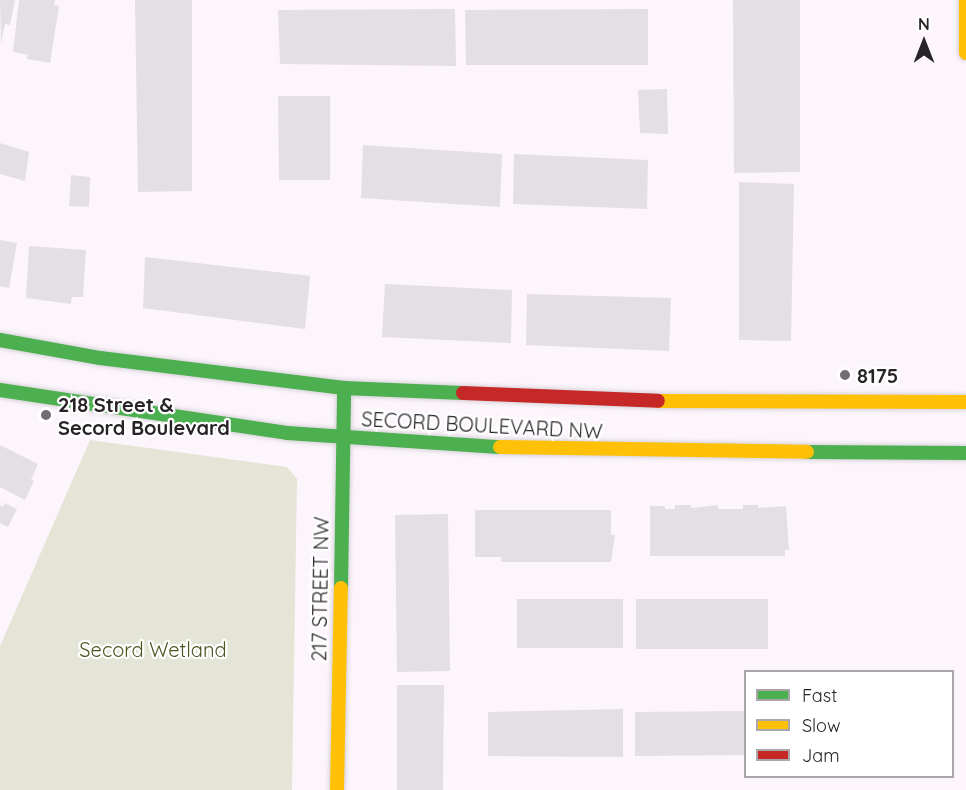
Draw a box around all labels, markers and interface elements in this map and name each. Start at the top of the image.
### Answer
north arrow [894,12,954,72]
text: N [918,14,930,34]
place label: 8175 [857,363,898,387]
marker: 8175 [838,368,852,382]
place label: 218 Street & Secord Boulevard [58,392,230,439]
street label: SECORD BOULEVARD NW [361,407,603,443]
marker: 218 Street & Secord Boulevard [39,408,53,422]
street label: 217 STREET NW [307,516,333,662]
park label: Secord Wetland [79,637,227,661]
legend [744,670,954,778]
text: Fast [802,684,837,707]
text: Slow [802,714,840,737]
text: Jam [802,744,840,767]

